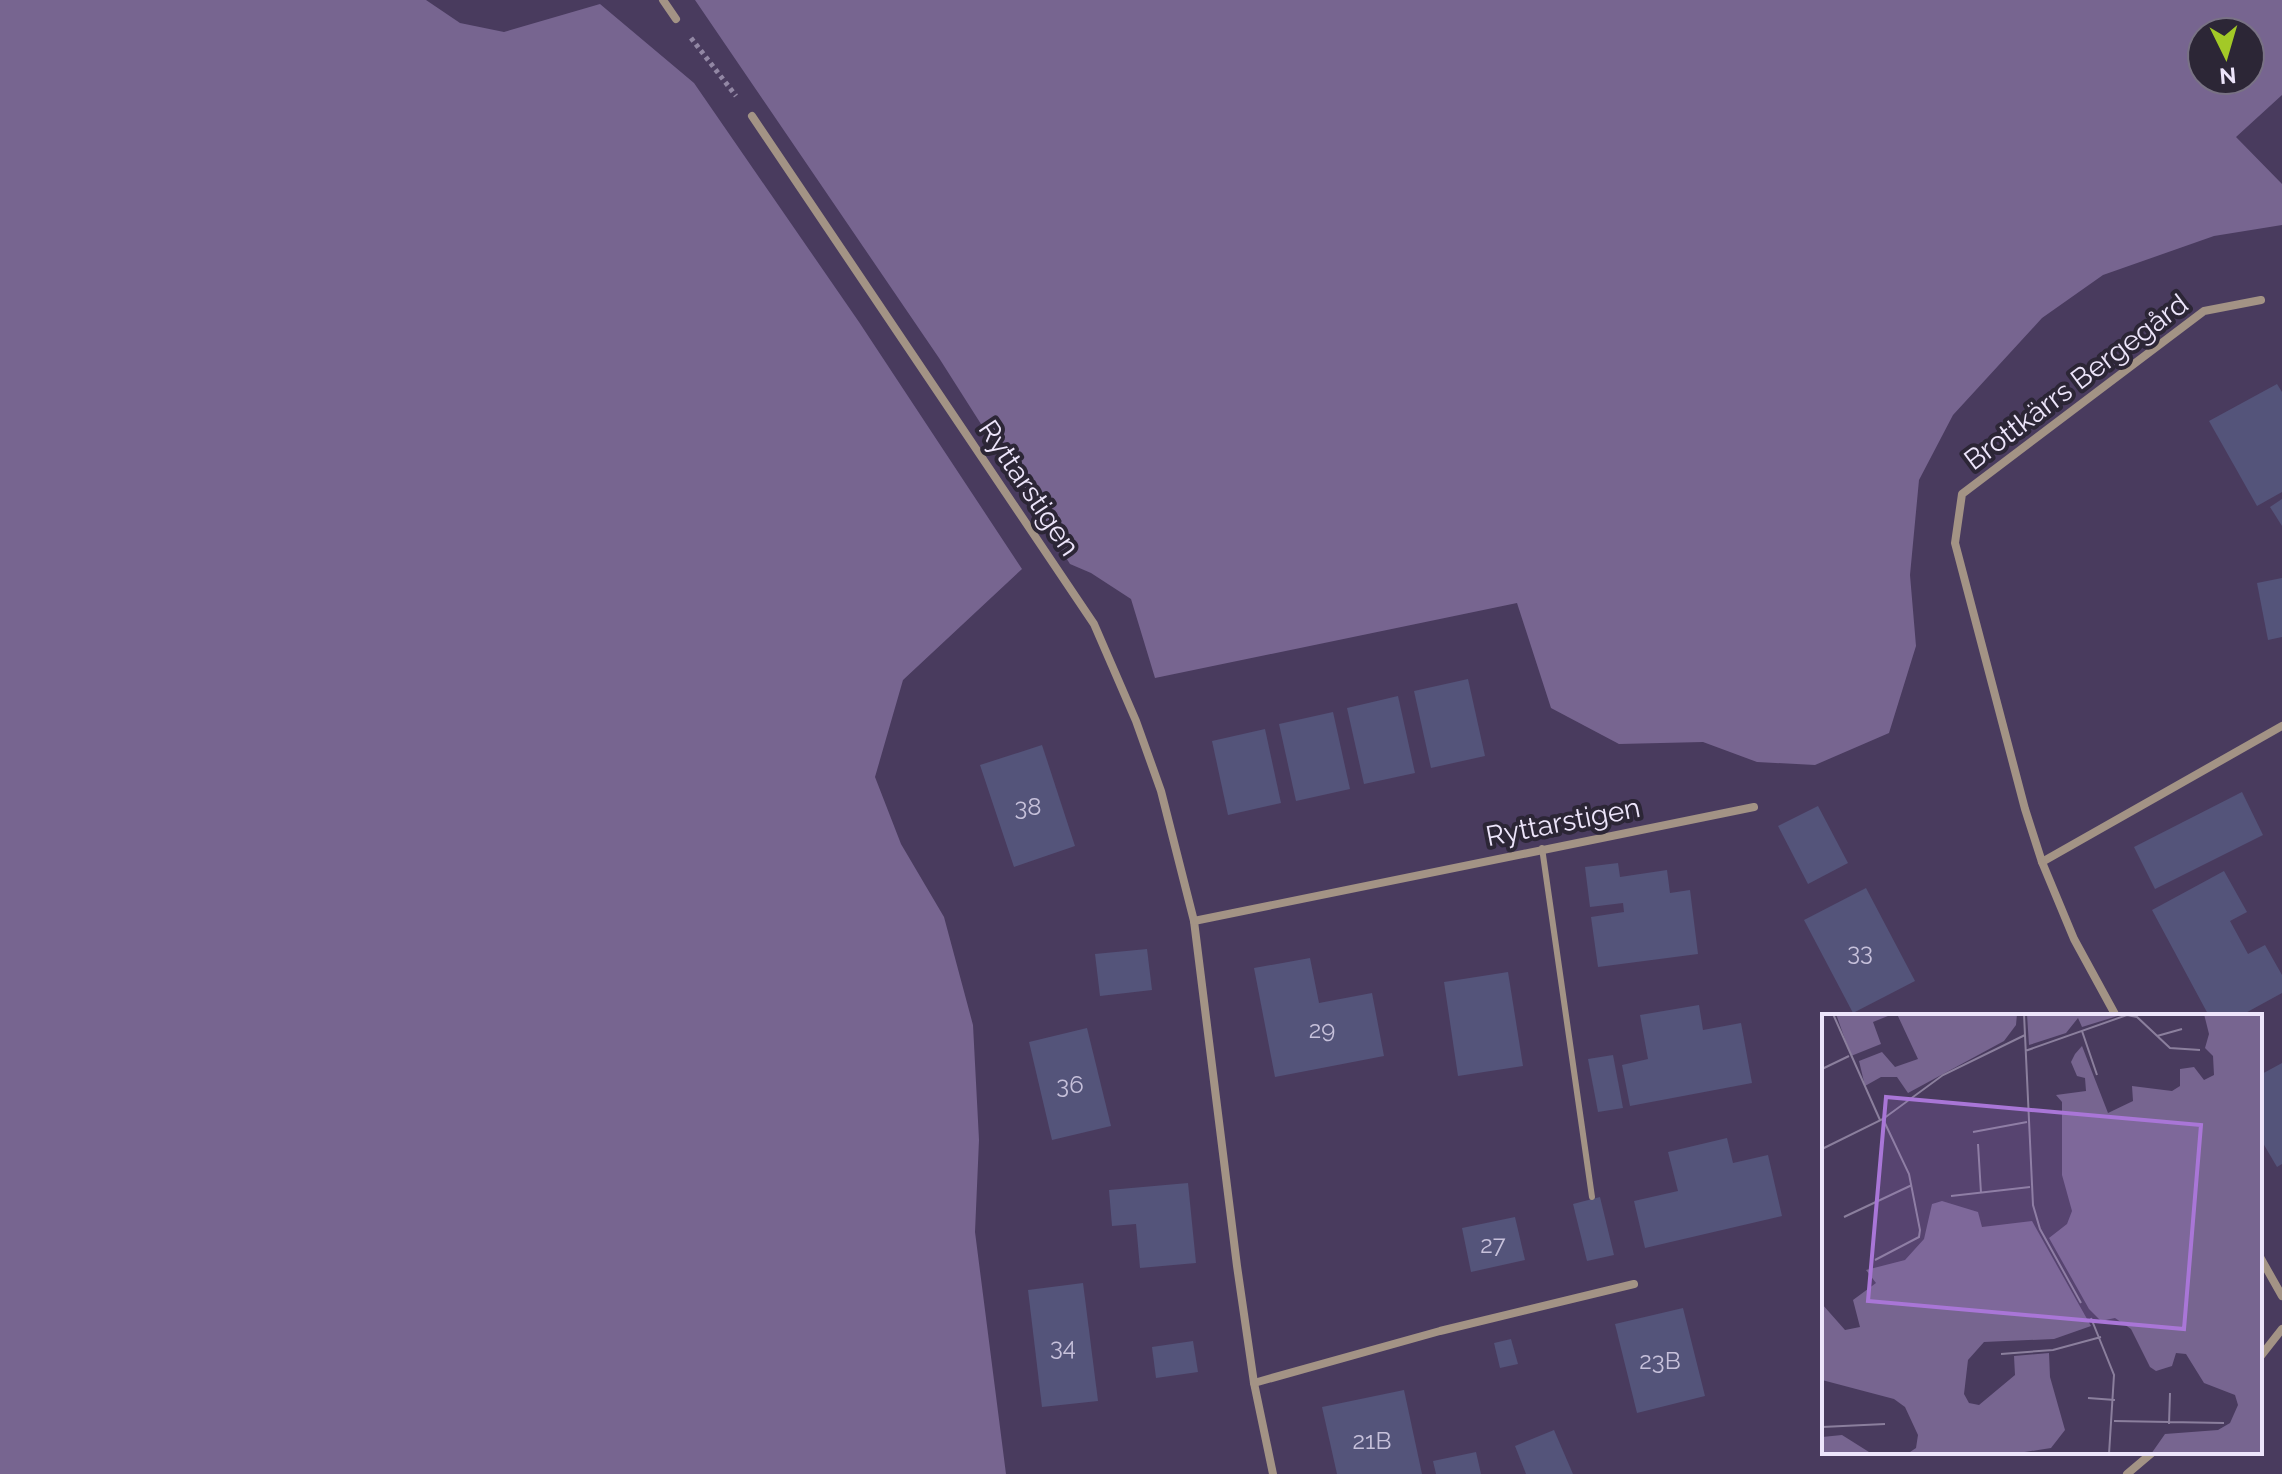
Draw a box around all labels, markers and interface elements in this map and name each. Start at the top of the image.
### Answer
north arrow [2186,16,2266,96]
text: N [2218,62,2237,90]
street label: Brottkärrs Bergegård [1958,287,2194,477]
street label: Ryttarstigen [972,414,1086,562]
street label: Ryttarstigen [1483,791,1643,853]
house number: 38 [1014,792,1042,821]
house number: 33 [1847,937,1873,966]
inset map [1822,1014,2262,1454]
house number: 29 [1309,1015,1335,1044]
house number: 36 [1056,1070,1084,1099]
house number: 27 [1480,1230,1506,1259]
house number: 34 [1050,1332,1076,1361]
house number: 23B [1639,1346,1681,1375]
house number: 21B [1353,1426,1391,1455]

